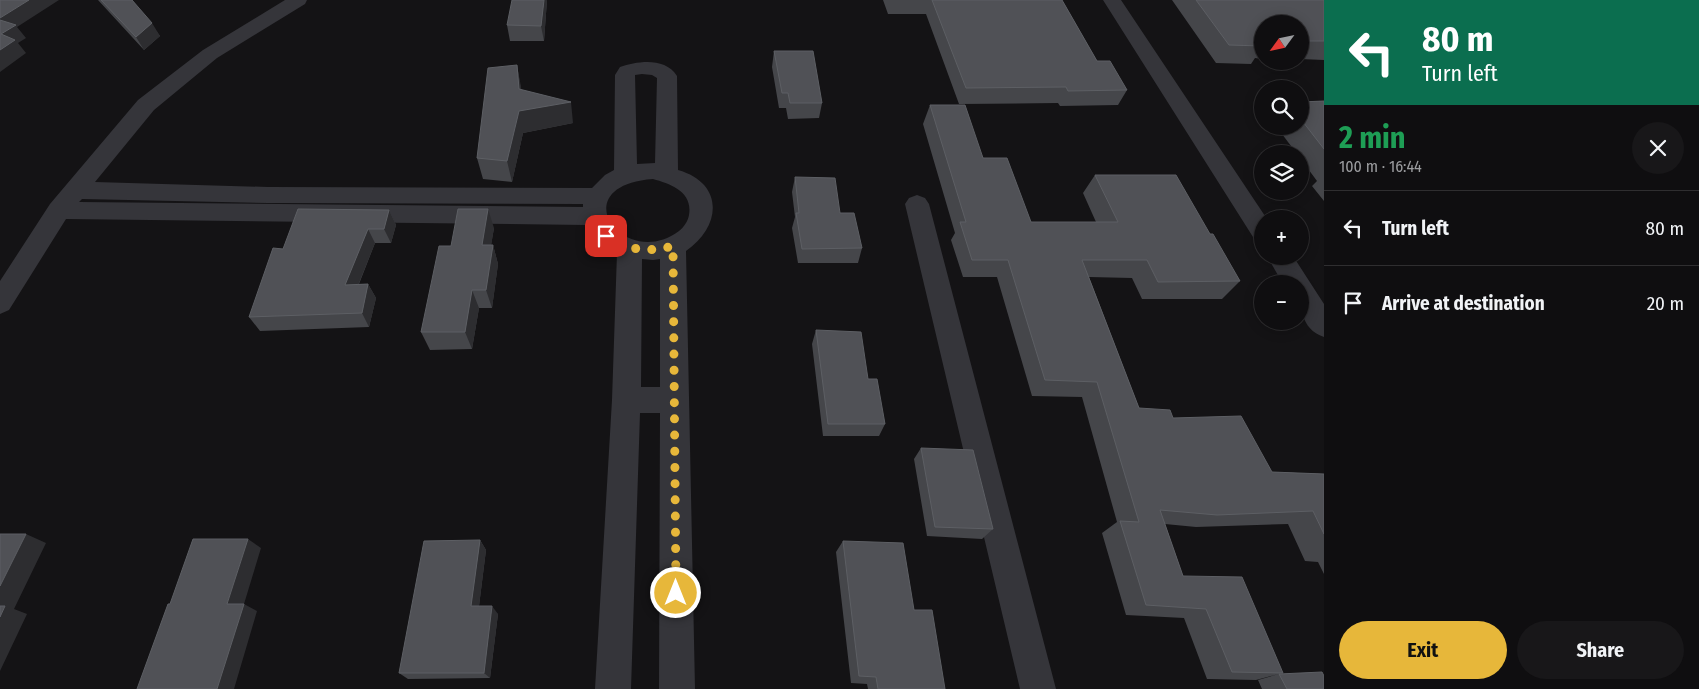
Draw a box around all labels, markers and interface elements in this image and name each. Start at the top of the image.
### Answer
north arrow [1254,15,1309,70]
map controls [1254,15,1309,330]
text: 80 m [1422,18,1494,60]
icon: left [1339,20,1404,85]
text: Turn left [1422,60,1498,87]
button: search [1254,80,1309,135]
text: 2 min [1339,120,1406,156]
button: close [1632,122,1684,174]
button: layers [1254,145,1309,200]
text: 100 m · 16:44 [1339,157,1422,176]
button: + [1254,210,1309,265]
icon: left [1339,214,1367,242]
pin [585,215,627,257]
text: Turn left [1382,217,1449,240]
text: 80 m [1646,217,1684,240]
icon: arrive [592,222,620,250]
button: − [1254,275,1309,330]
icon: arrive [1339,289,1367,317]
text: Arrive at destination [1382,292,1545,315]
text: 20 m [1647,292,1684,315]
position arrow [649,566,701,618]
button: Exit [1339,621,1507,679]
button: Share [1517,621,1684,679]

